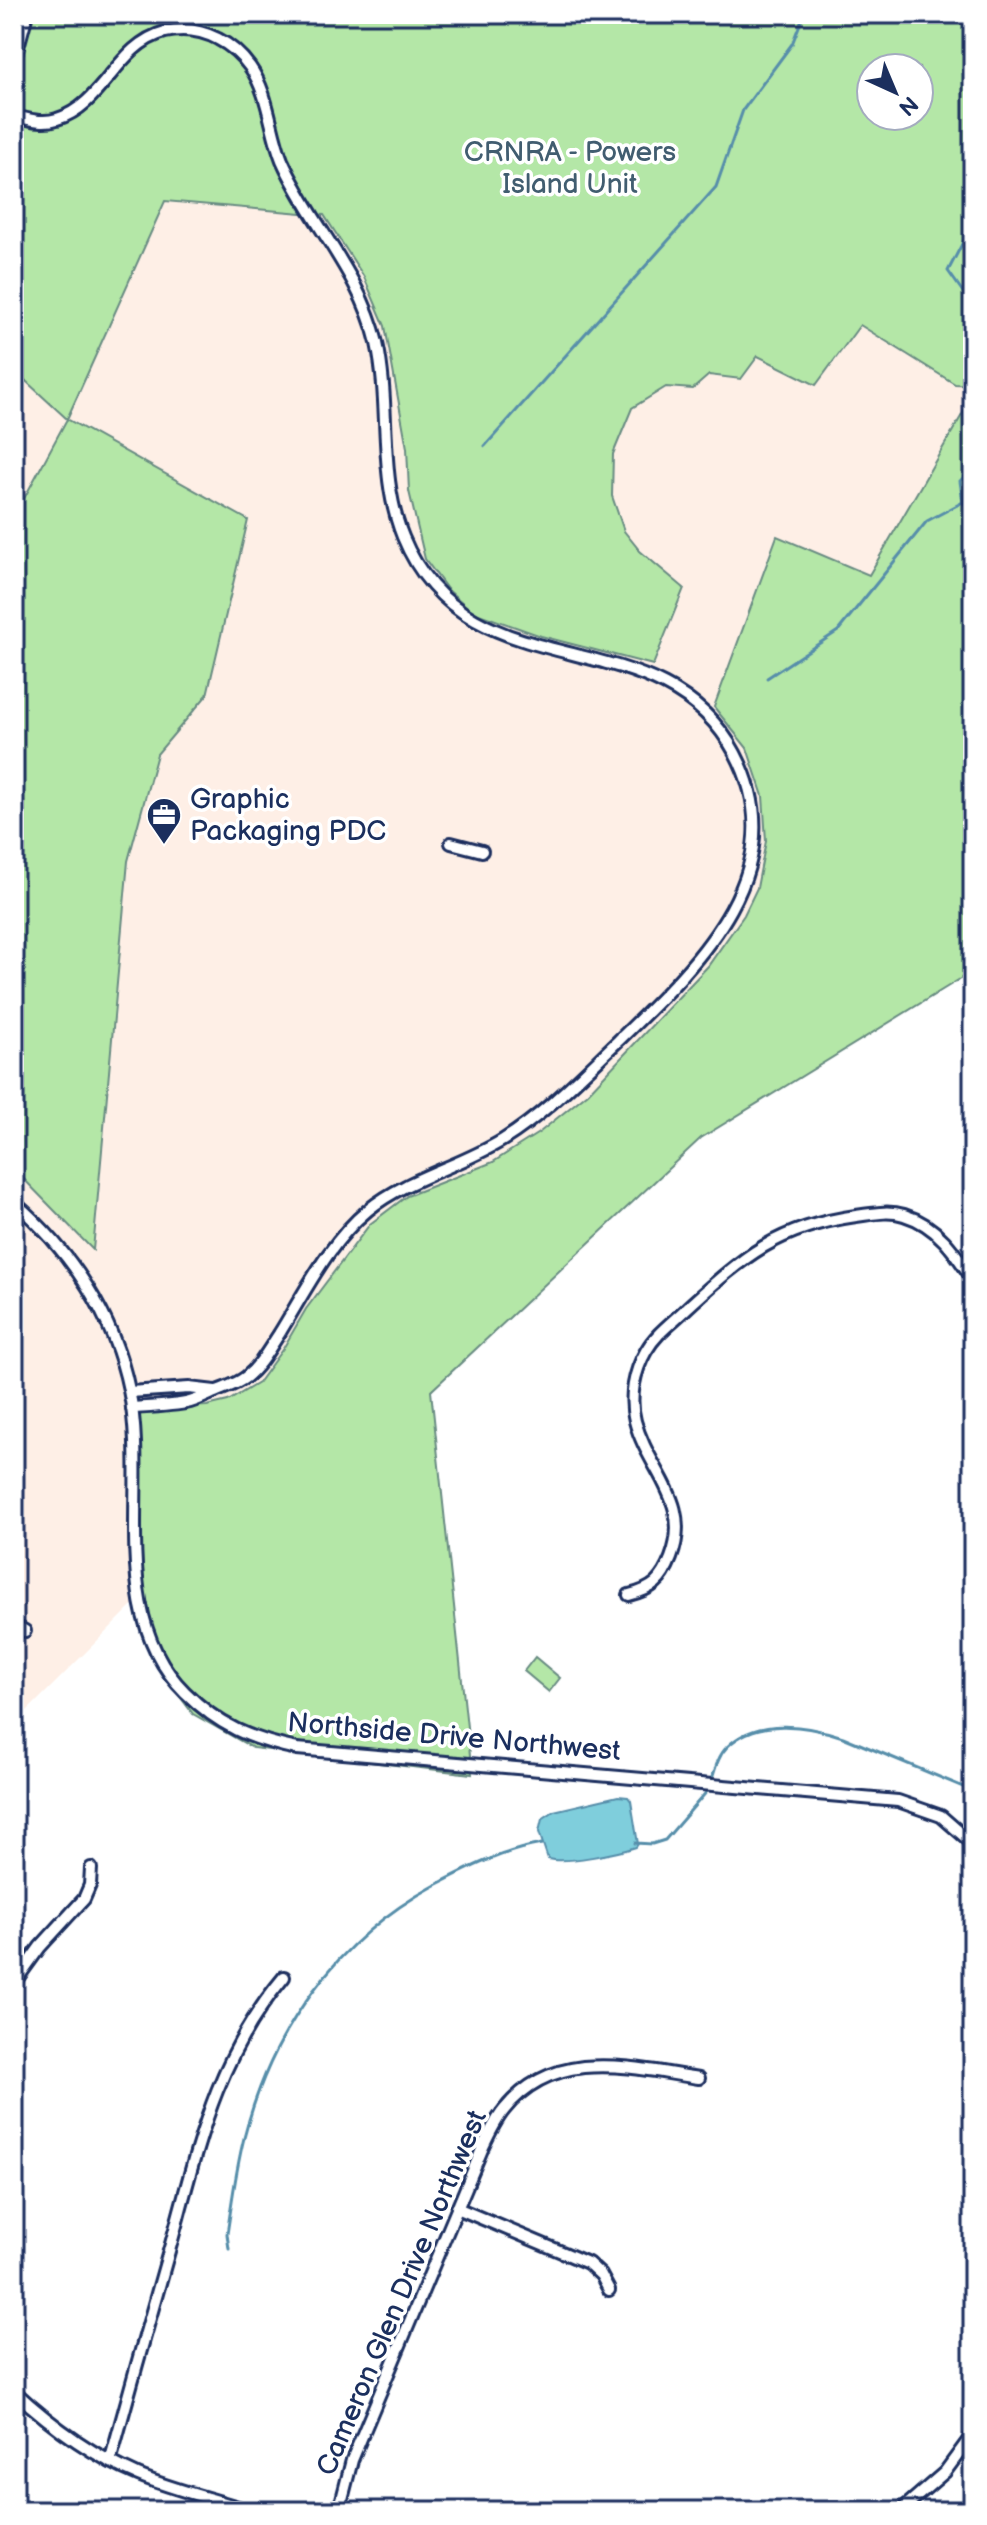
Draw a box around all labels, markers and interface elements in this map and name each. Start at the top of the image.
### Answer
north arrow [855,52,935,132]
text: N [893,90,923,121]
park label: CRNRA - Powers Island Unit [464,136,676,201]
place label: Graphic Packaging PDC [190,783,386,848]
office icon: Graphic Packaging PDC [145,796,183,846]
street label: Northside Drive Northwest [286,1706,622,1768]
street label: Cameron Glen Drive Northwest [310,2105,494,2481]

